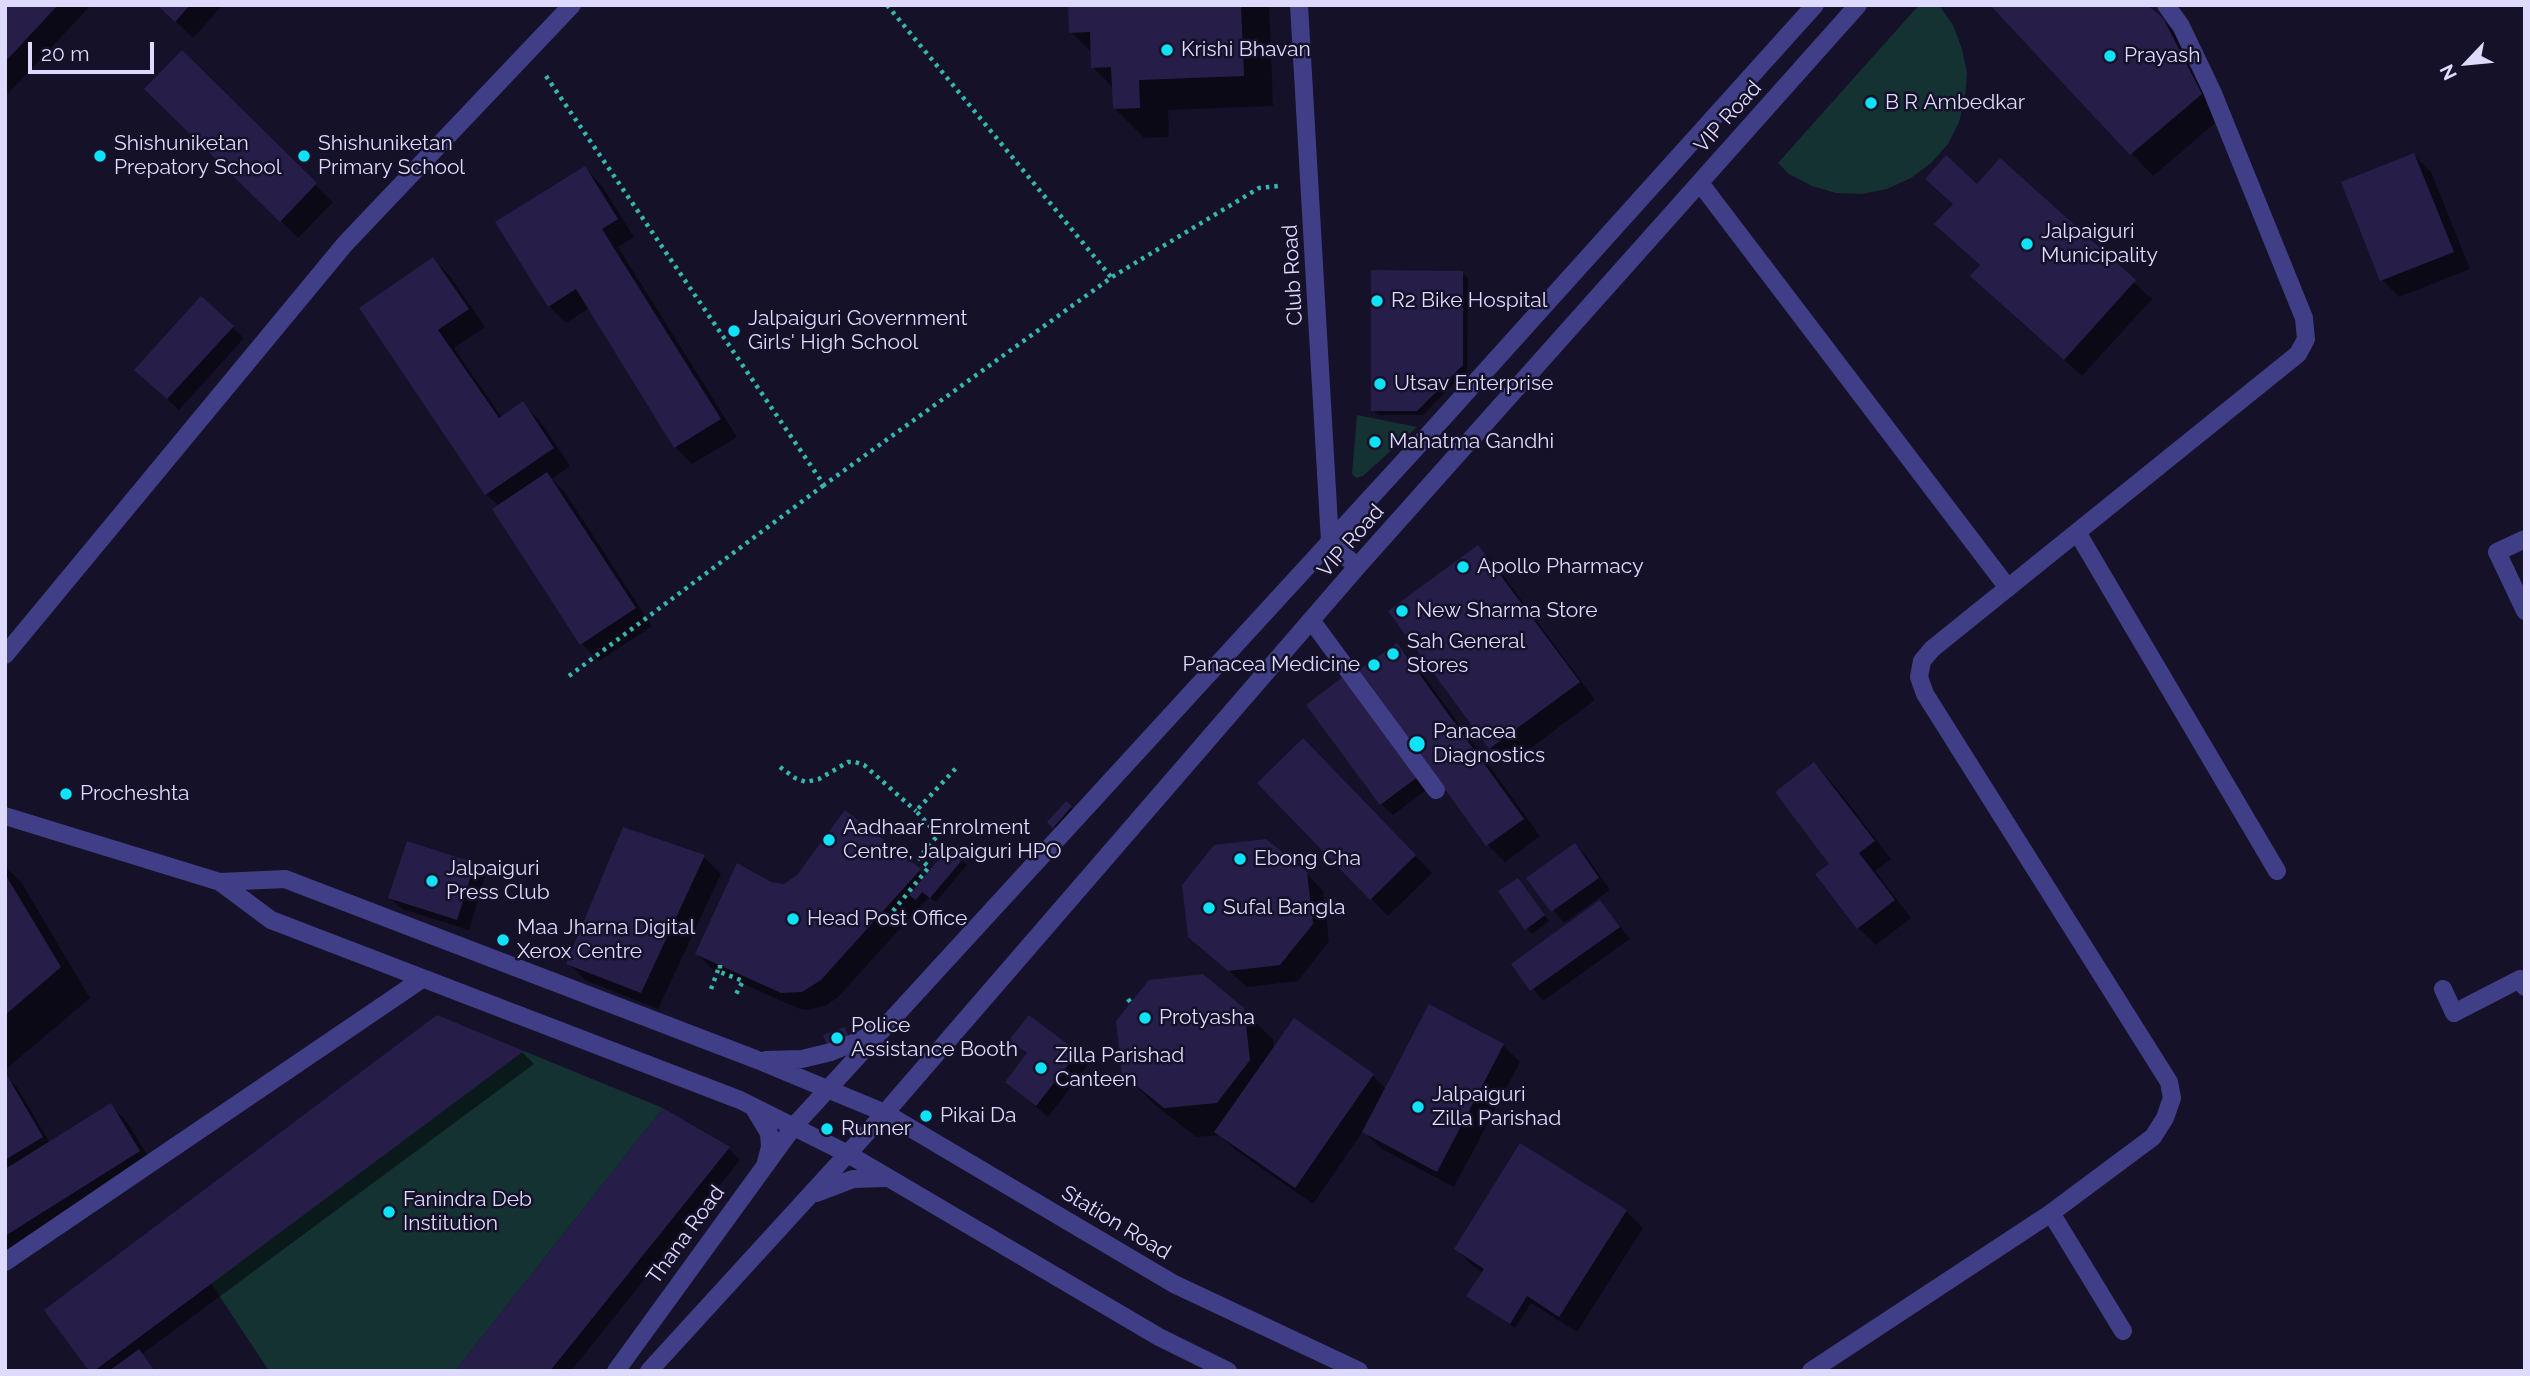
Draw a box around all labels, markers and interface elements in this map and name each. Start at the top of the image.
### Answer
scale bar [32,28,158,72]
north arrow [2432,28,2502,98]
place label: Krishi Bhavan [1181,37,1311,63]
text: 20 m [41,41,89,66]
marker: Krishi Bhavan [1159,42,1175,58]
place label: Prayash [2124,43,2200,69]
marker: Prayash [2102,48,2118,64]
text: N [2435,61,2461,84]
street label: VIP Road [1689,76,1767,158]
place label: B R Ambedkar [1885,90,2025,116]
marker: B R Ambedkar [1863,95,1879,111]
place label: Shishuniketan Prepatory School [114,131,281,181]
place label: Shishuniketan Primary School [318,131,465,181]
marker: Shishuniketan Prepatory School [92,148,108,164]
marker: Shishuniketan Primary School [296,148,312,164]
place label: Jalpaiguri Municipality [2041,219,2158,269]
street label: Club Road [1278,224,1308,326]
marker: Jalpaiguri Municipality [2019,236,2035,252]
place label: R2 Bike Hospital [1391,288,1548,314]
marker: R2 Bike Hospital [1369,293,1385,309]
place label: Jalpaiguri Government Girls' High School [748,306,968,356]
marker: Jalpaiguri Government Girls' High School [726,323,742,339]
place label: Utsav Enterprise [1394,371,1553,397]
marker: Utsav Enterprise [1372,376,1388,392]
place label: Mahatma Gandhi [1389,429,1554,455]
marker: Mahatma Gandhi [1367,434,1383,450]
street label: VIP Road [1313,499,1389,583]
place label: Apollo Pharmacy [1477,554,1644,580]
marker: Apollo Pharmacy [1455,559,1471,575]
place label: New Sharma Store [1416,598,1598,624]
marker: New Sharma Store [1394,603,1410,619]
place label: Sah General Stores [1407,629,1525,679]
marker: Sah General Stores [1385,646,1401,662]
place label: Panacea Medicine [1182,652,1360,678]
marker: Panacea Medicine [1366,657,1382,673]
place label: Panacea Diagnostics [1433,719,1545,769]
marker: Panacea Diagnostics [1407,734,1427,754]
place label: Procheshta [80,781,189,807]
marker: Procheshta [58,786,74,802]
place label: Aadhaar Enrolment Centre, Jalpaiguri HPO [843,815,1061,865]
marker: Aadhaar Enrolment Centre, Jalpaiguri HPO [821,832,837,848]
place label: Ebong Cha [1254,846,1361,872]
marker: Ebong Cha [1232,851,1248,867]
place label: Jalpaiguri Press Club [446,856,550,906]
marker: Jalpaiguri Press Club [424,873,440,889]
place label: Sufal Bangla [1223,895,1345,921]
marker: Sufal Bangla [1201,900,1217,916]
place label: Head Post Office [807,906,967,932]
marker: Head Post Office [785,911,801,927]
place label: Maa Jharna Digital Xerox Centre [517,915,695,965]
marker: Maa Jharna Digital Xerox Centre [495,932,511,948]
place label: Protyasha [1159,1005,1255,1031]
marker: Protyasha [1137,1010,1153,1026]
place label: Police Assistance Booth [851,1013,1018,1063]
marker: Police Assistance Booth [829,1030,845,1046]
place label: Zilla Parishad Canteen [1055,1043,1184,1093]
marker: Zilla Parishad Canteen [1033,1060,1049,1076]
place label: Jalpaiguri Zilla Parishad [1432,1082,1561,1132]
marker: Jalpaiguri Zilla Parishad [1410,1099,1426,1115]
place label: Pikai Da [940,1103,1016,1129]
marker: Pikai Da [918,1108,934,1124]
place label: Runner [841,1116,911,1142]
marker: Runner [819,1121,835,1137]
street label: Thana Road [642,1181,730,1289]
street label: Station Road [1057,1181,1175,1265]
place label: Fanindra Deb Institution [403,1187,532,1237]
marker: Fanindra Deb Institution [381,1204,397,1220]

